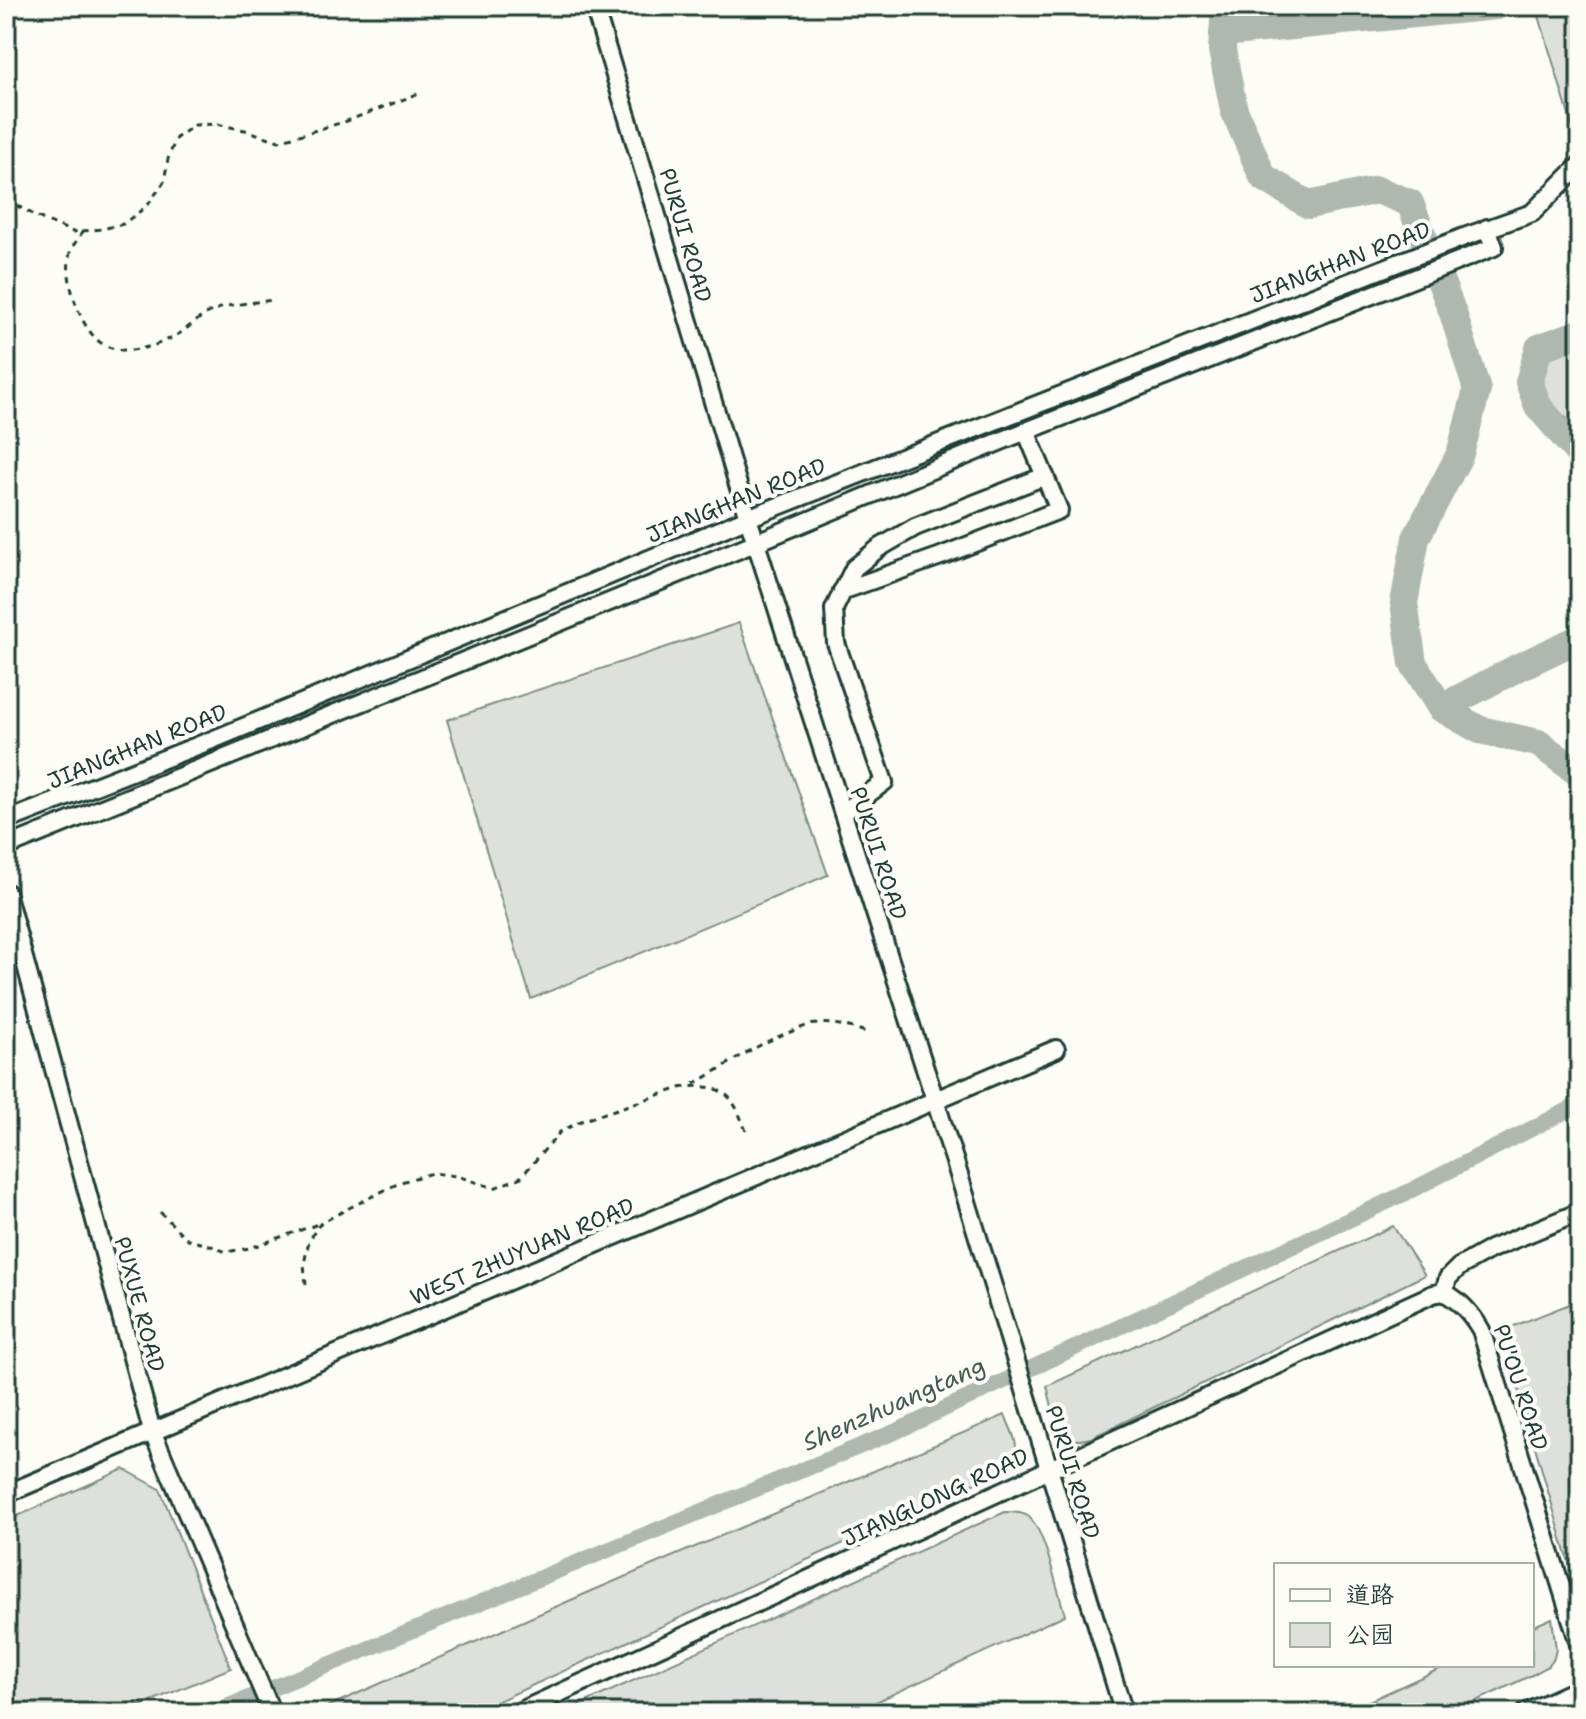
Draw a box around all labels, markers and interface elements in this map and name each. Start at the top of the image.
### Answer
street label: PURUI ROAD [653,165,719,306]
street label: JIANGHAN ROAD [1246,215,1435,310]
street label: JIANGHAN ROAD [642,451,830,550]
street label: JIANGHAN ROAD [43,697,231,796]
street label: PURUI ROAD [843,783,914,923]
street label: WEST ZHUYUAN ROAD [406,1191,639,1312]
street label: PUXUE ROAD [108,1233,172,1375]
street label: PU'OU ROAD [1486,1320,1555,1454]
water label: Shenzhuangtang [798,1349,990,1459]
street label: PURUI ROAD [1038,1402,1107,1543]
street label: JIANGLONG ROAD [837,1441,1033,1553]
legend [1274,1563,1534,1667]
text: 道路 [1346,1579,1394,1611]
text: 公园 [1346,1619,1394,1651]

